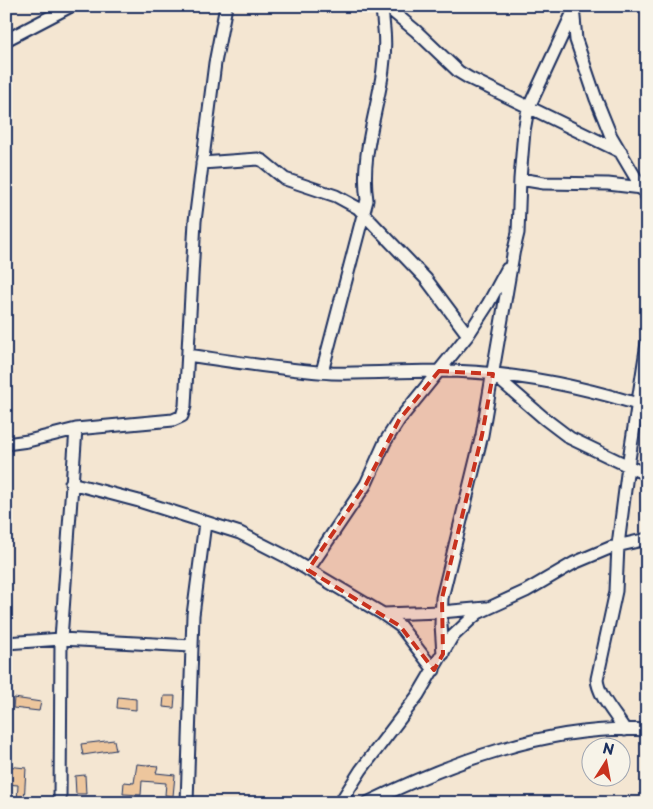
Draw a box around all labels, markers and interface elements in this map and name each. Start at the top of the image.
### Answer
north arrow [580,736,630,786]
text: N [601,737,616,760]

